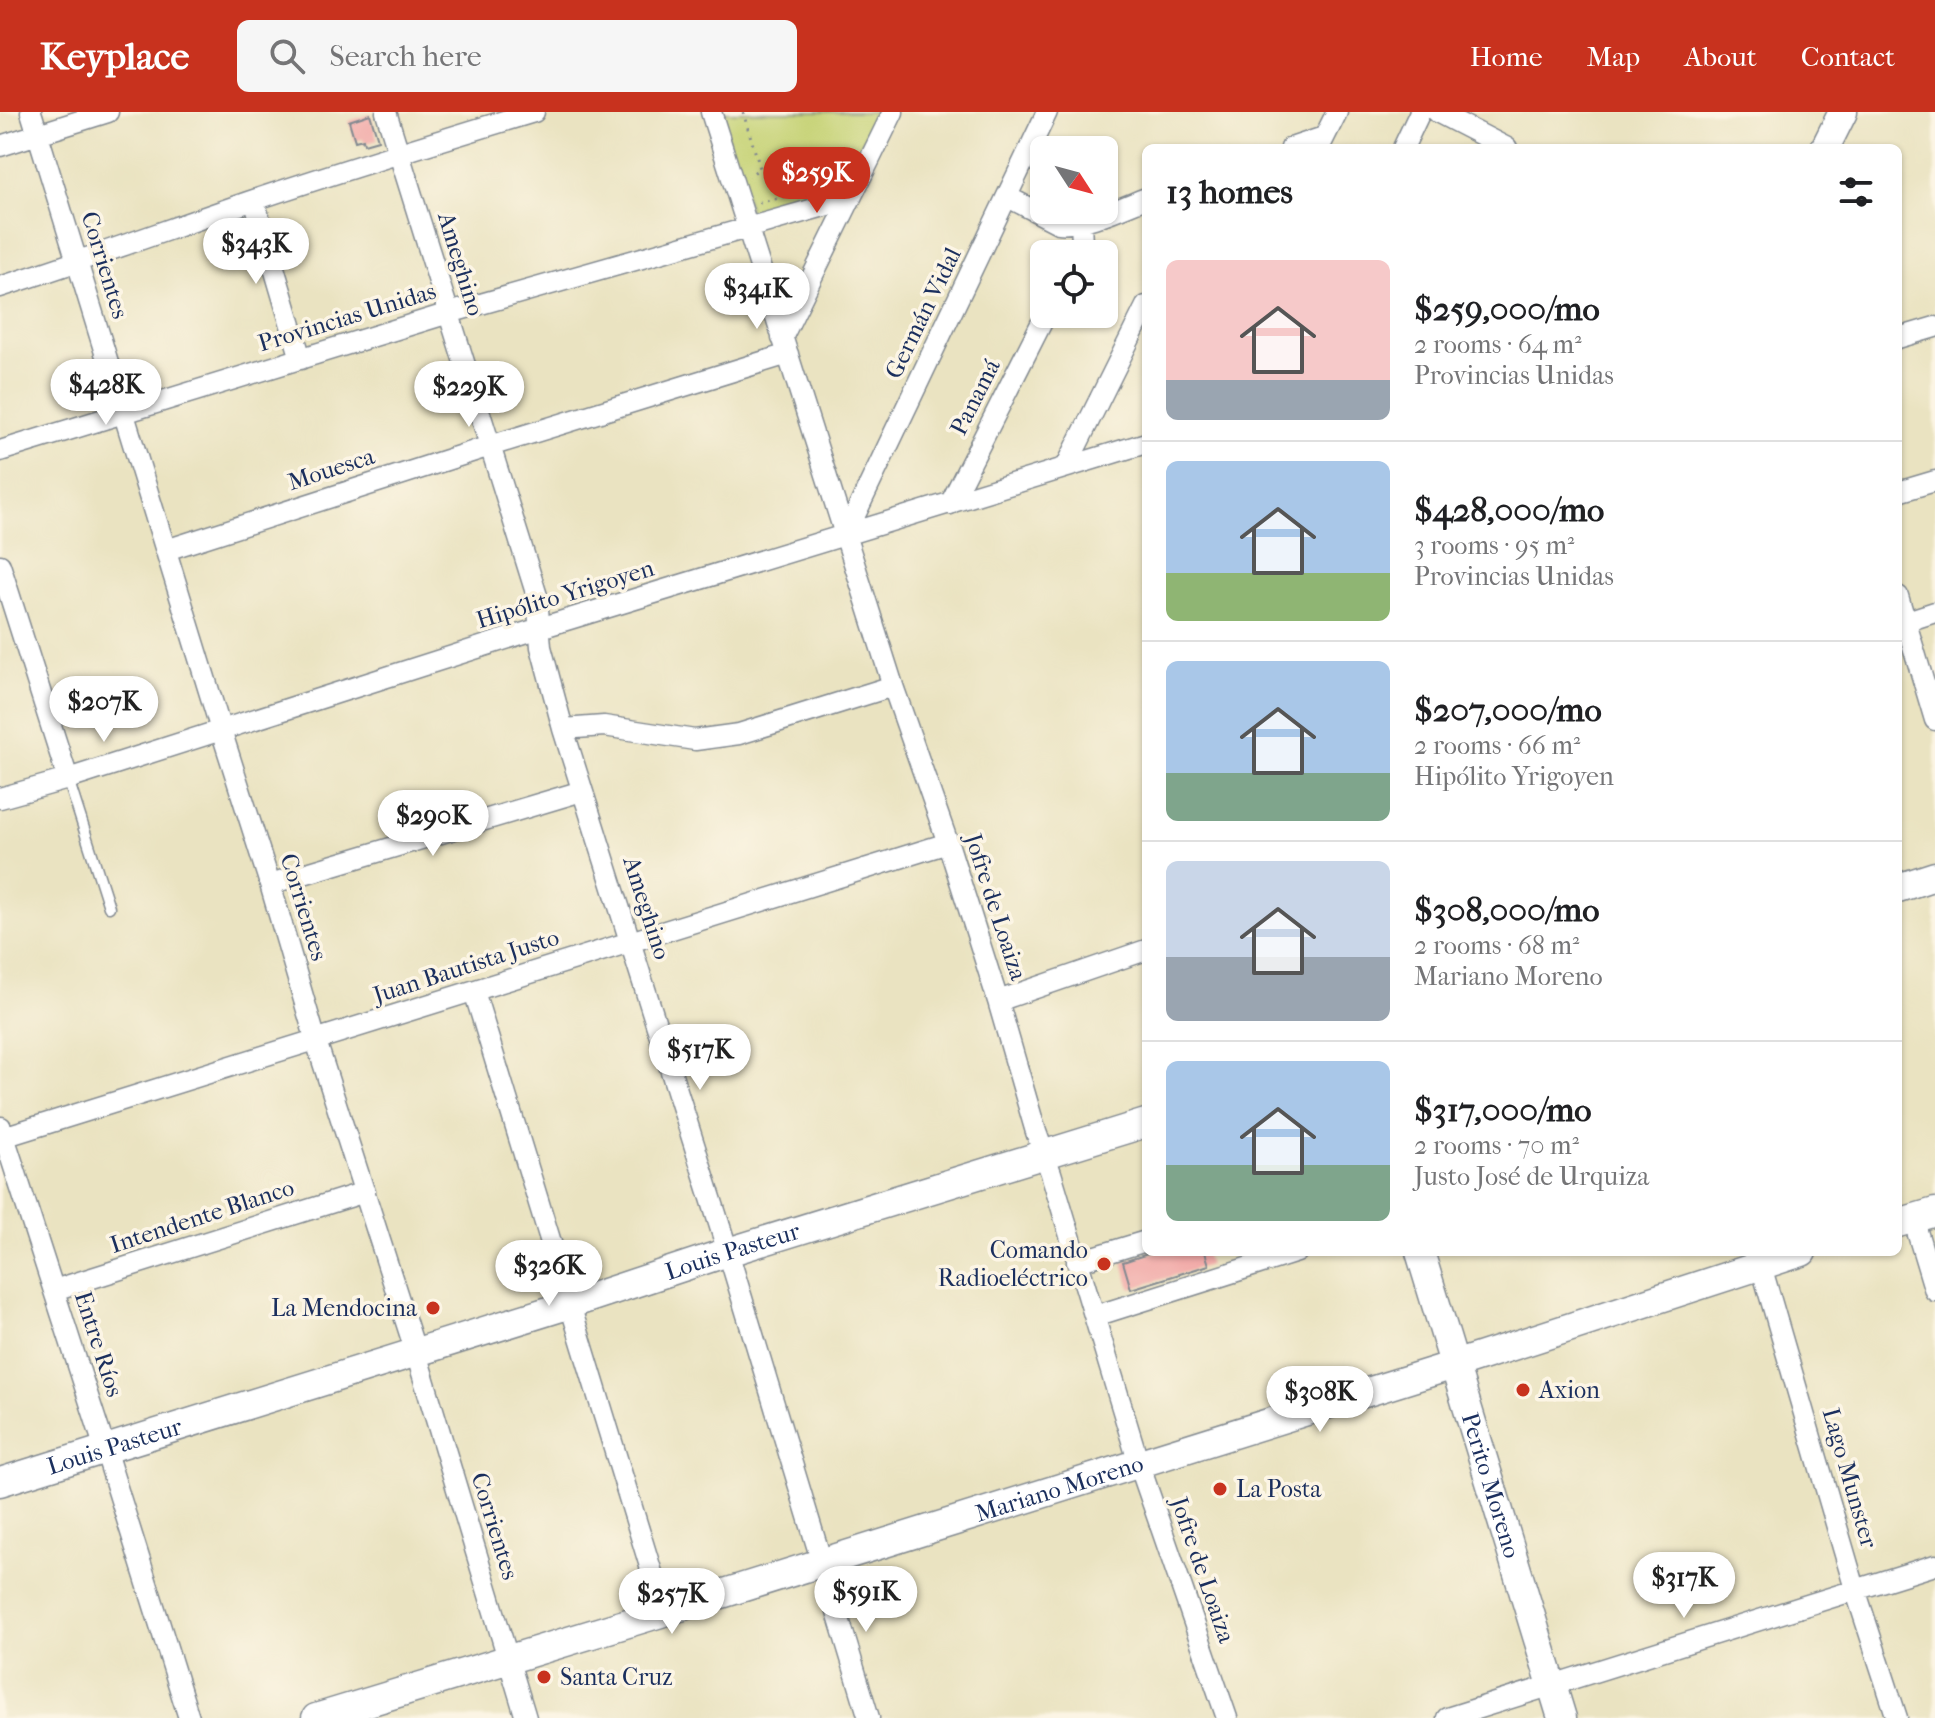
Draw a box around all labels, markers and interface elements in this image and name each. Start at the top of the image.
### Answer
search box [237,20,797,92]
text: Keyplace [40,34,189,79]
icon: search [265,34,309,78]
text: Search here [329,39,482,74]
text: Home [1470,40,1543,73]
text: Map [1587,40,1640,73]
text: About [1684,40,1757,73]
text: Contact [1801,40,1895,73]
north arrow [1030,136,1118,224]
map controls [1030,136,1118,328]
pin: $259K [761,147,873,215]
text: $259K [781,157,853,188]
icon: filters [1834,170,1878,214]
text: 13 homes [1166,172,1293,212]
street label: Corrientes [75,208,135,322]
street label: Ameghino [432,208,490,319]
pin: $343K [200,218,312,286]
text: $343K [221,228,291,259]
button: locate [1030,240,1118,328]
street label: Germán Vidal [879,243,967,383]
pin: $341K [701,263,813,331]
text: $341K [723,273,791,304]
street label: Provincias Unidas [255,277,439,357]
text: $259,000/mo [1414,289,1600,329]
icon: home [1230,292,1326,388]
text: 2 rooms · 64 m² [1414,329,1582,360]
street label: Panamá [944,354,1006,440]
pin: $428K [50,359,162,427]
text: Provincias Unidas [1414,360,1614,391]
pin: $229K [413,361,525,429]
text: $428K [69,369,144,400]
text: $229K [432,371,506,402]
street label: Mouesca [284,442,379,496]
text: $428,000/mo [1414,490,1604,530]
icon: home [1230,493,1326,589]
text: 3 rooms · 95 m² [1414,530,1574,561]
street label: Hipólito Yrigoyen [473,554,657,634]
text: Provincias Unidas [1414,561,1614,592]
pin: $207K [48,676,160,744]
text: $207K [67,686,141,717]
text: $207,000/mo [1414,690,1602,730]
icon: home [1230,693,1326,789]
text: 2 rooms · 66 m² [1414,730,1580,761]
text: Hipólito Yrigoyen [1414,761,1614,792]
pin: $290K [377,790,489,858]
text: $290K [396,800,470,831]
street label: Jofre de Loaiza [959,828,1033,985]
street label: Corrientes [274,850,334,964]
street label: Ameghino [617,852,677,963]
text: $308,000/mo [1414,890,1599,930]
icon: home [1230,893,1326,989]
street label: Juan Bautista Justo [368,923,562,1010]
text: 2 rooms · 68 m² [1414,930,1579,961]
text: Mariano Moreno [1414,961,1603,992]
pin: $517K [644,1024,756,1092]
text: $517K [667,1034,733,1065]
text: $317,000/mo [1414,1090,1592,1130]
icon: home [1230,1093,1326,1189]
text: 2 rooms · 70 m² [1414,1130,1579,1161]
text: Justo José de Urquiza [1414,1161,1649,1192]
street label: Intendente Blanco [107,1173,297,1259]
street label: Louis Pasteur [662,1216,804,1286]
place label: Comando Radioeléctrico [938,1236,1088,1292]
pin: $326K [493,1240,605,1308]
text: $326K [513,1250,585,1281]
marker: Comando Radioeléctrico [1095,1255,1113,1273]
street label: Entre Ríos [69,1288,129,1400]
place label: La Mendocina [271,1294,418,1322]
marker: La Mendocina [424,1299,442,1317]
pin: $308K [1264,1366,1376,1434]
text: $308K [1284,1376,1356,1407]
place label: Axion [1538,1376,1600,1404]
marker: Axion [1514,1381,1532,1399]
street label: Lago Munster [1817,1405,1884,1552]
street label: Perito Moreno [1456,1409,1526,1561]
street label: Louis Pasteur [44,1412,186,1480]
street label: Mariano Moreno [972,1449,1147,1528]
street label: Corrientes [465,1469,525,1583]
place label: La Posta [1236,1475,1322,1503]
marker: La Posta [1211,1480,1229,1498]
street label: Jofre de Loaiza [1164,1492,1241,1647]
pin: $317K [1628,1552,1740,1620]
text: $317K [1651,1562,1717,1593]
pin: $591K [810,1566,922,1634]
pin: $257K [616,1568,728,1636]
text: $591K [832,1576,900,1607]
text: $257K [637,1578,707,1609]
place label: Santa Cruz [560,1663,673,1691]
marker: Santa Cruz [535,1668,553,1686]

